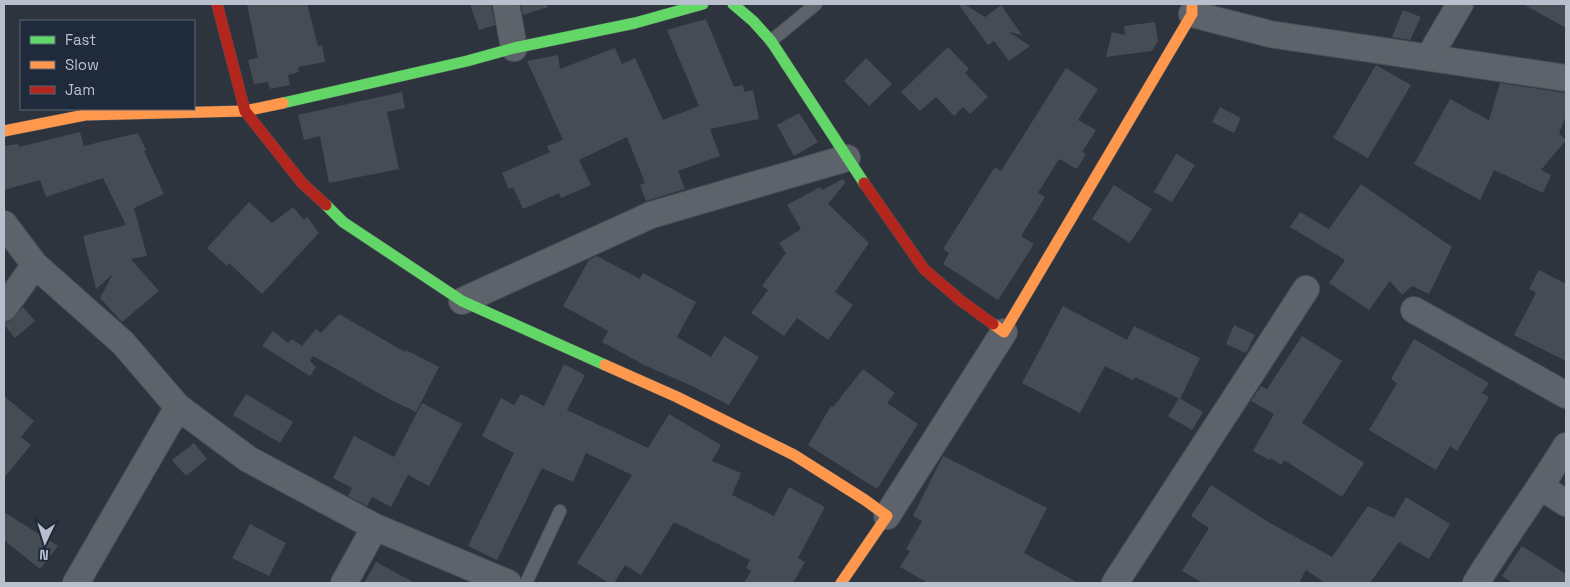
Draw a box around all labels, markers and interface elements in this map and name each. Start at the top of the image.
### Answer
legend [20,20,195,110]
text: Fast [65,30,96,49]
text: Slow [65,55,99,74]
text: Jam [65,80,95,99]
north arrow [20,517,70,567]
text: N [39,546,49,564]

